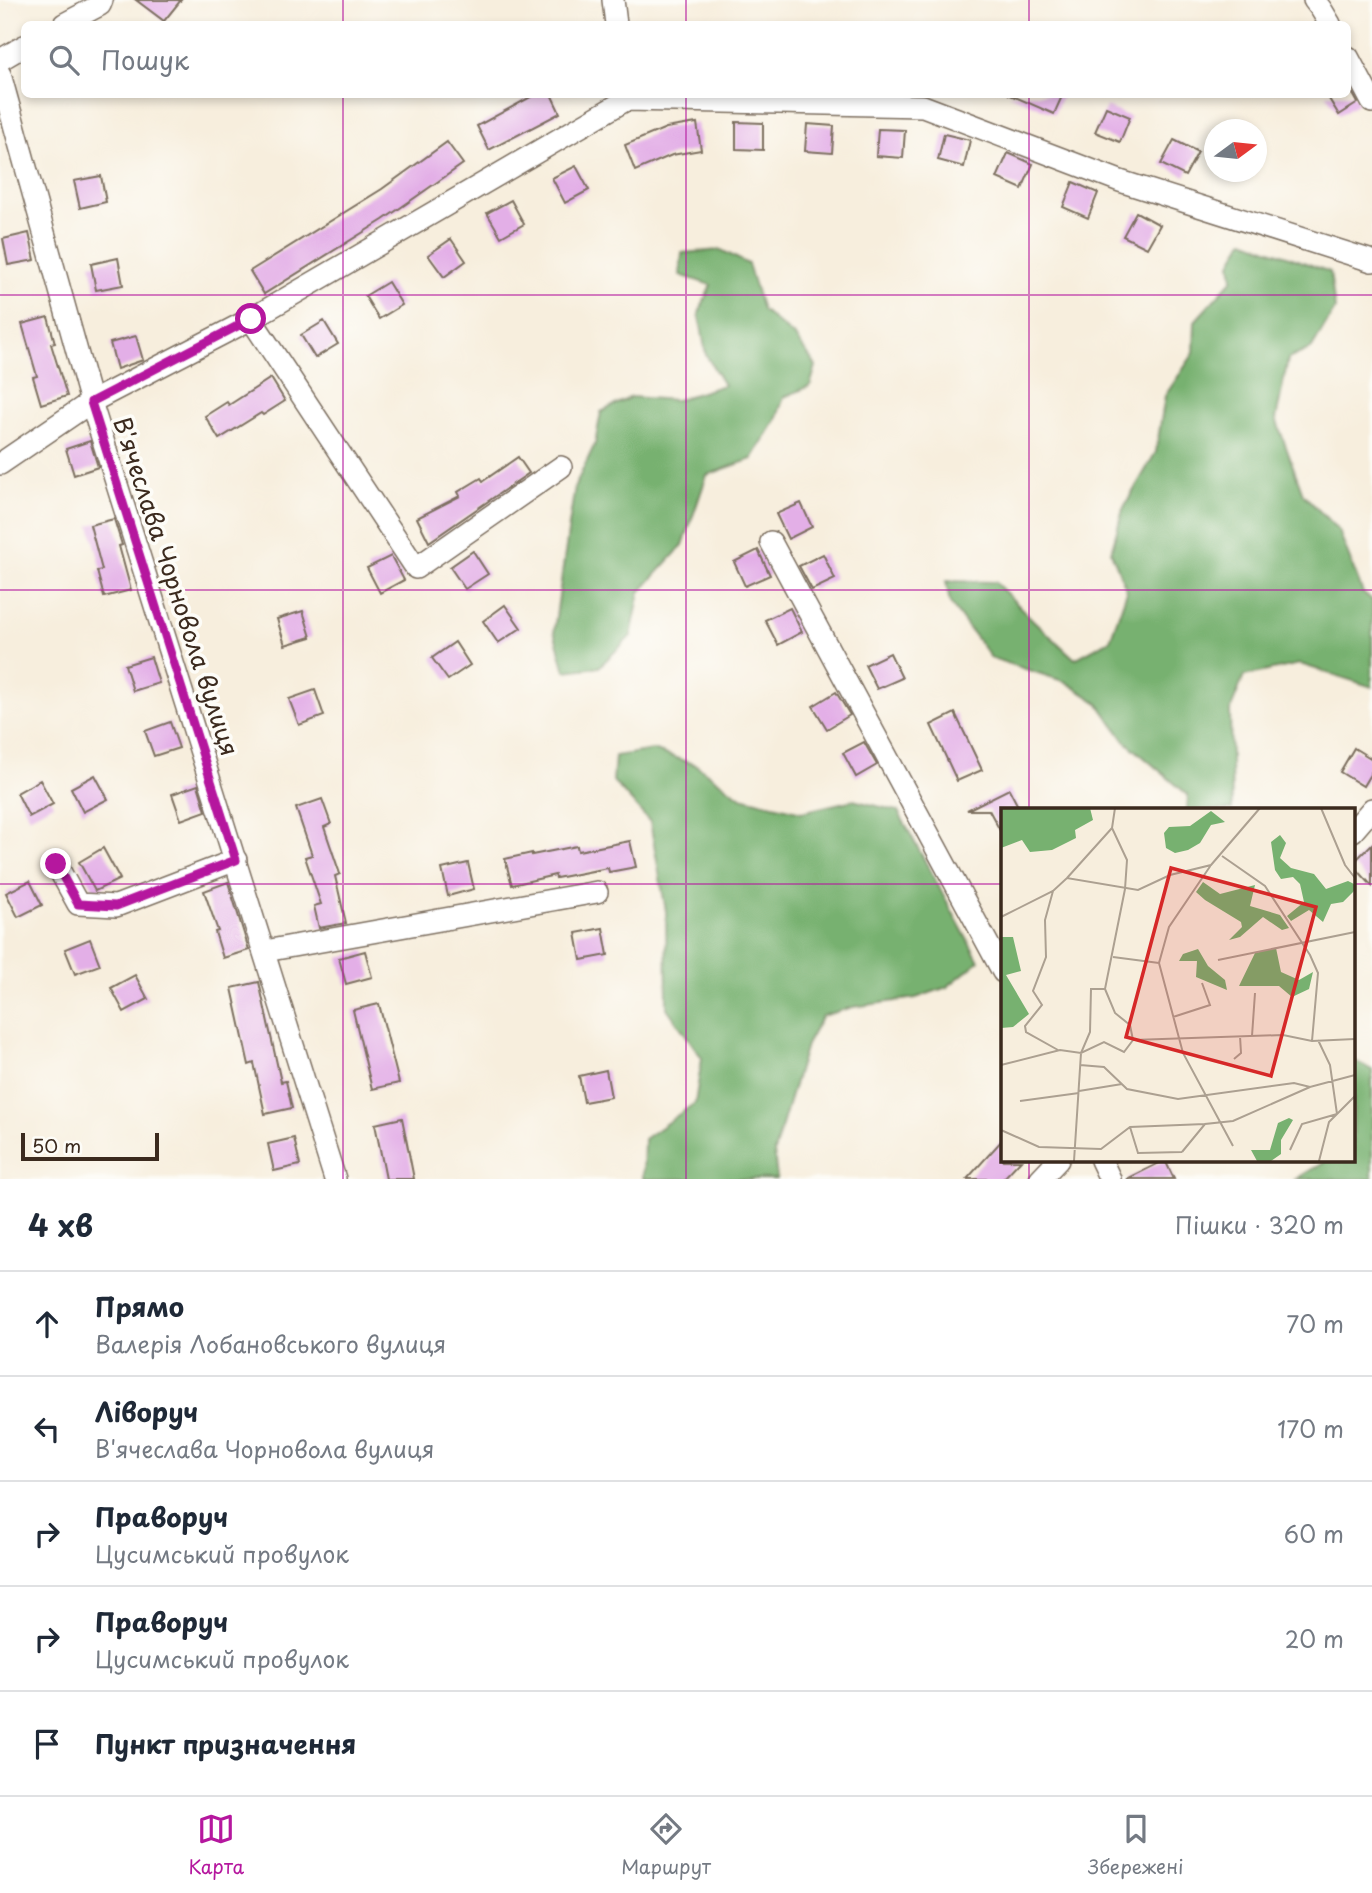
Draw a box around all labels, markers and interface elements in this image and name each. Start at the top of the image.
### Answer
search box [21,21,1351,98]
text: Пошук [101,40,189,79]
icon: search [45,41,83,79]
north arrow [1204,119,1267,182]
route start [235,303,266,334]
street label: В'ячеслава Чорновола вулиця [105,412,249,760]
inset map [1001,808,1354,1162]
route end [40,848,71,879]
scale bar [21,1130,159,1162]
text: 50 m [32,1131,81,1159]
text: 4 хв [28,1202,93,1247]
text: Пішки · 320 m [1175,1207,1344,1242]
text: Прямо [95,1287,184,1326]
icon: ahead [28,1305,66,1343]
text: 70 m [1286,1306,1344,1341]
text: Валерія Лобановського вулиця [95,1326,446,1361]
text: Ліворуч [95,1392,198,1431]
icon: left [28,1410,66,1448]
text: 170 m [1277,1411,1344,1446]
text: В'ячеслава Чорновола вулиця [95,1431,434,1466]
text: Праворуч [95,1497,228,1536]
icon: right [28,1515,66,1553]
text: 60 m [1284,1516,1344,1551]
text: Цусимський провулок [95,1536,349,1571]
text: Праворуч [95,1602,228,1641]
icon: right [28,1620,66,1658]
text: 20 m [1285,1621,1344,1656]
text: Цусимський провулок [95,1641,349,1676]
text: Пункт призначення [95,1724,356,1763]
icon: arrive [28,1725,66,1763]
tab: Карта [188,1810,244,1880]
tab: Маршрут [621,1810,711,1880]
tab: Збережені [1088,1810,1184,1880]

